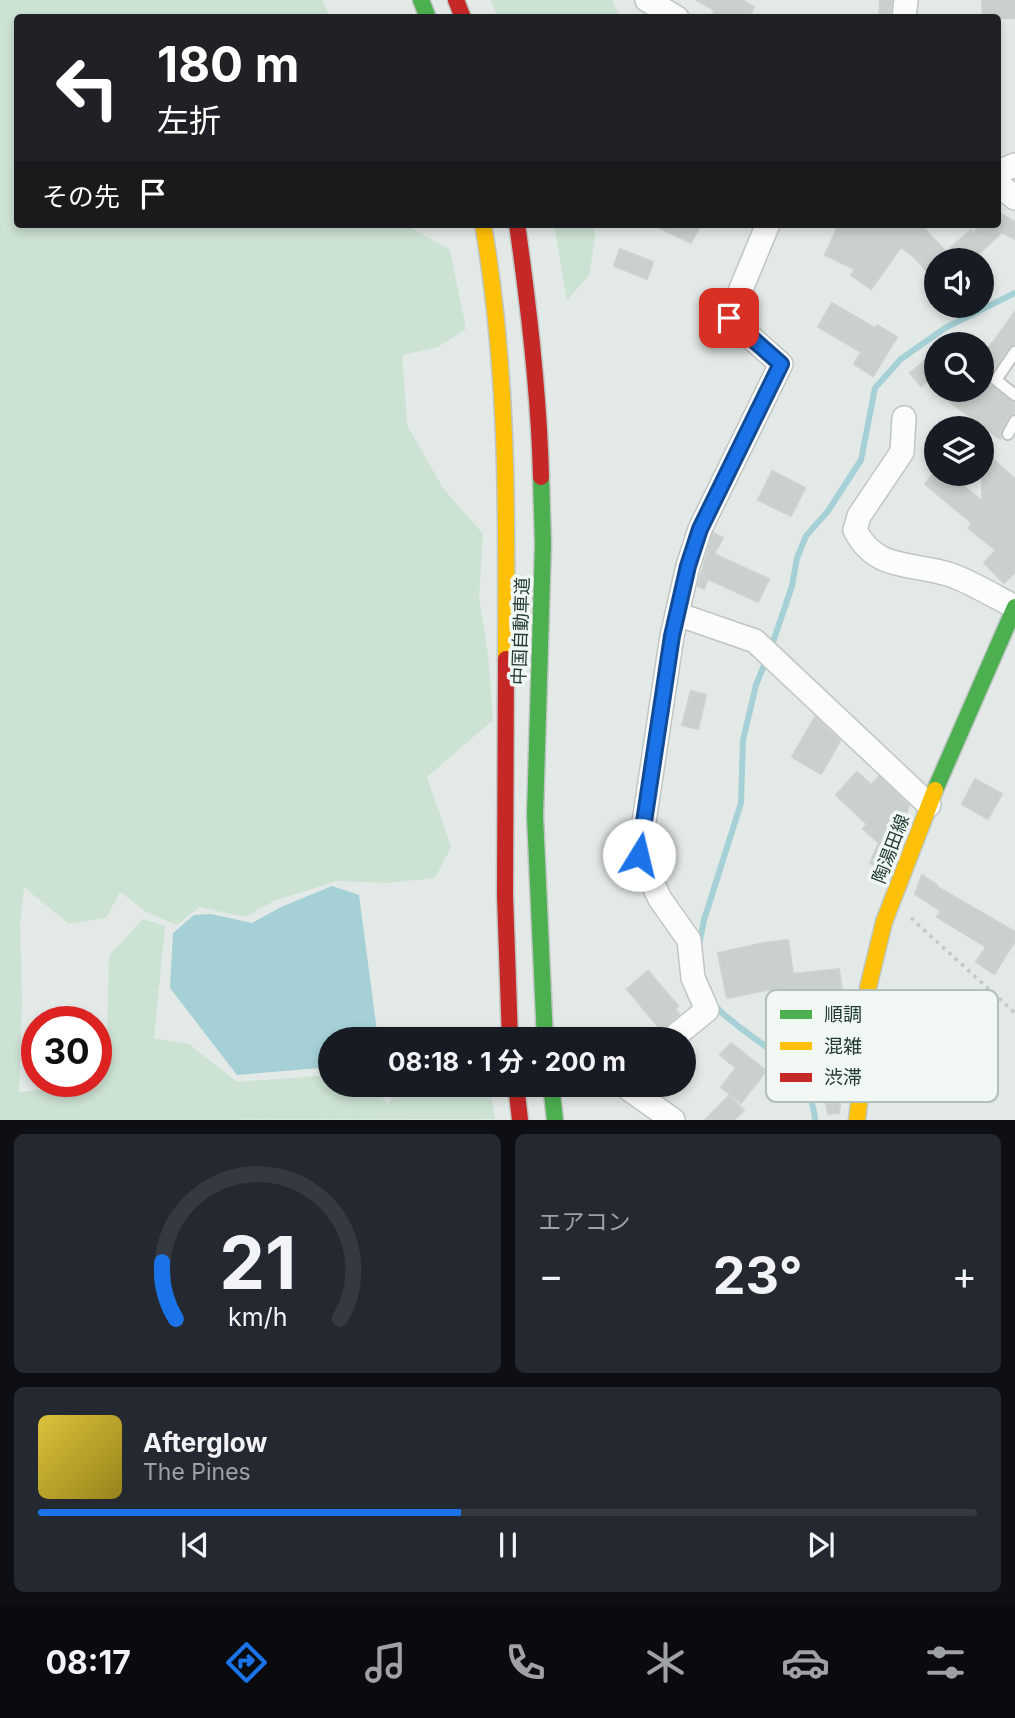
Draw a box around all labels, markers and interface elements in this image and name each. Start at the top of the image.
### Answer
text: 180 m [157,35,299,94]
icon: left [42,42,133,133]
text: 左折 [157,101,221,140]
icon: arrive [134,175,172,213]
text: その先 [42,181,120,212]
map controls [924,248,994,486]
button: sound [924,248,994,318]
pin [699,288,759,348]
icon: arrive [710,299,748,337]
button: search [924,332,994,402]
button: layers [924,416,994,486]
street label: 中国自動車道 [508,577,533,685]
street label: 陶湯田線 [868,811,913,886]
position arrow [602,818,676,892]
legend [766,990,998,1102]
text: 順調 [824,1003,862,1026]
speed limit sign: 30 [21,1006,112,1097]
text: 混雑 [824,1035,862,1058]
text: 08:18 · 1 分 · 200 m [388,1046,626,1077]
text: 渋滞 [824,1066,862,1089]
text: エアコン [539,1208,631,1236]
text: 21 [219,1219,296,1308]
text: 23° [713,1244,803,1307]
text: − [539,1252,564,1298]
text: + [952,1252,977,1298]
text: km/h [228,1302,287,1332]
text: Afterglow [143,1427,267,1458]
text: The Pines [143,1458,251,1486]
icon: previous [176,1526,214,1564]
icon: pause [489,1526,527,1564]
icon: next [802,1526,840,1564]
icon: directions [222,1638,271,1687]
icon: music [361,1638,410,1687]
icon: phone [501,1638,550,1687]
icon: climate [641,1638,690,1687]
icon: car [781,1638,830,1687]
icon: filters [921,1638,970,1687]
text: 08:17 [45,1643,131,1682]

